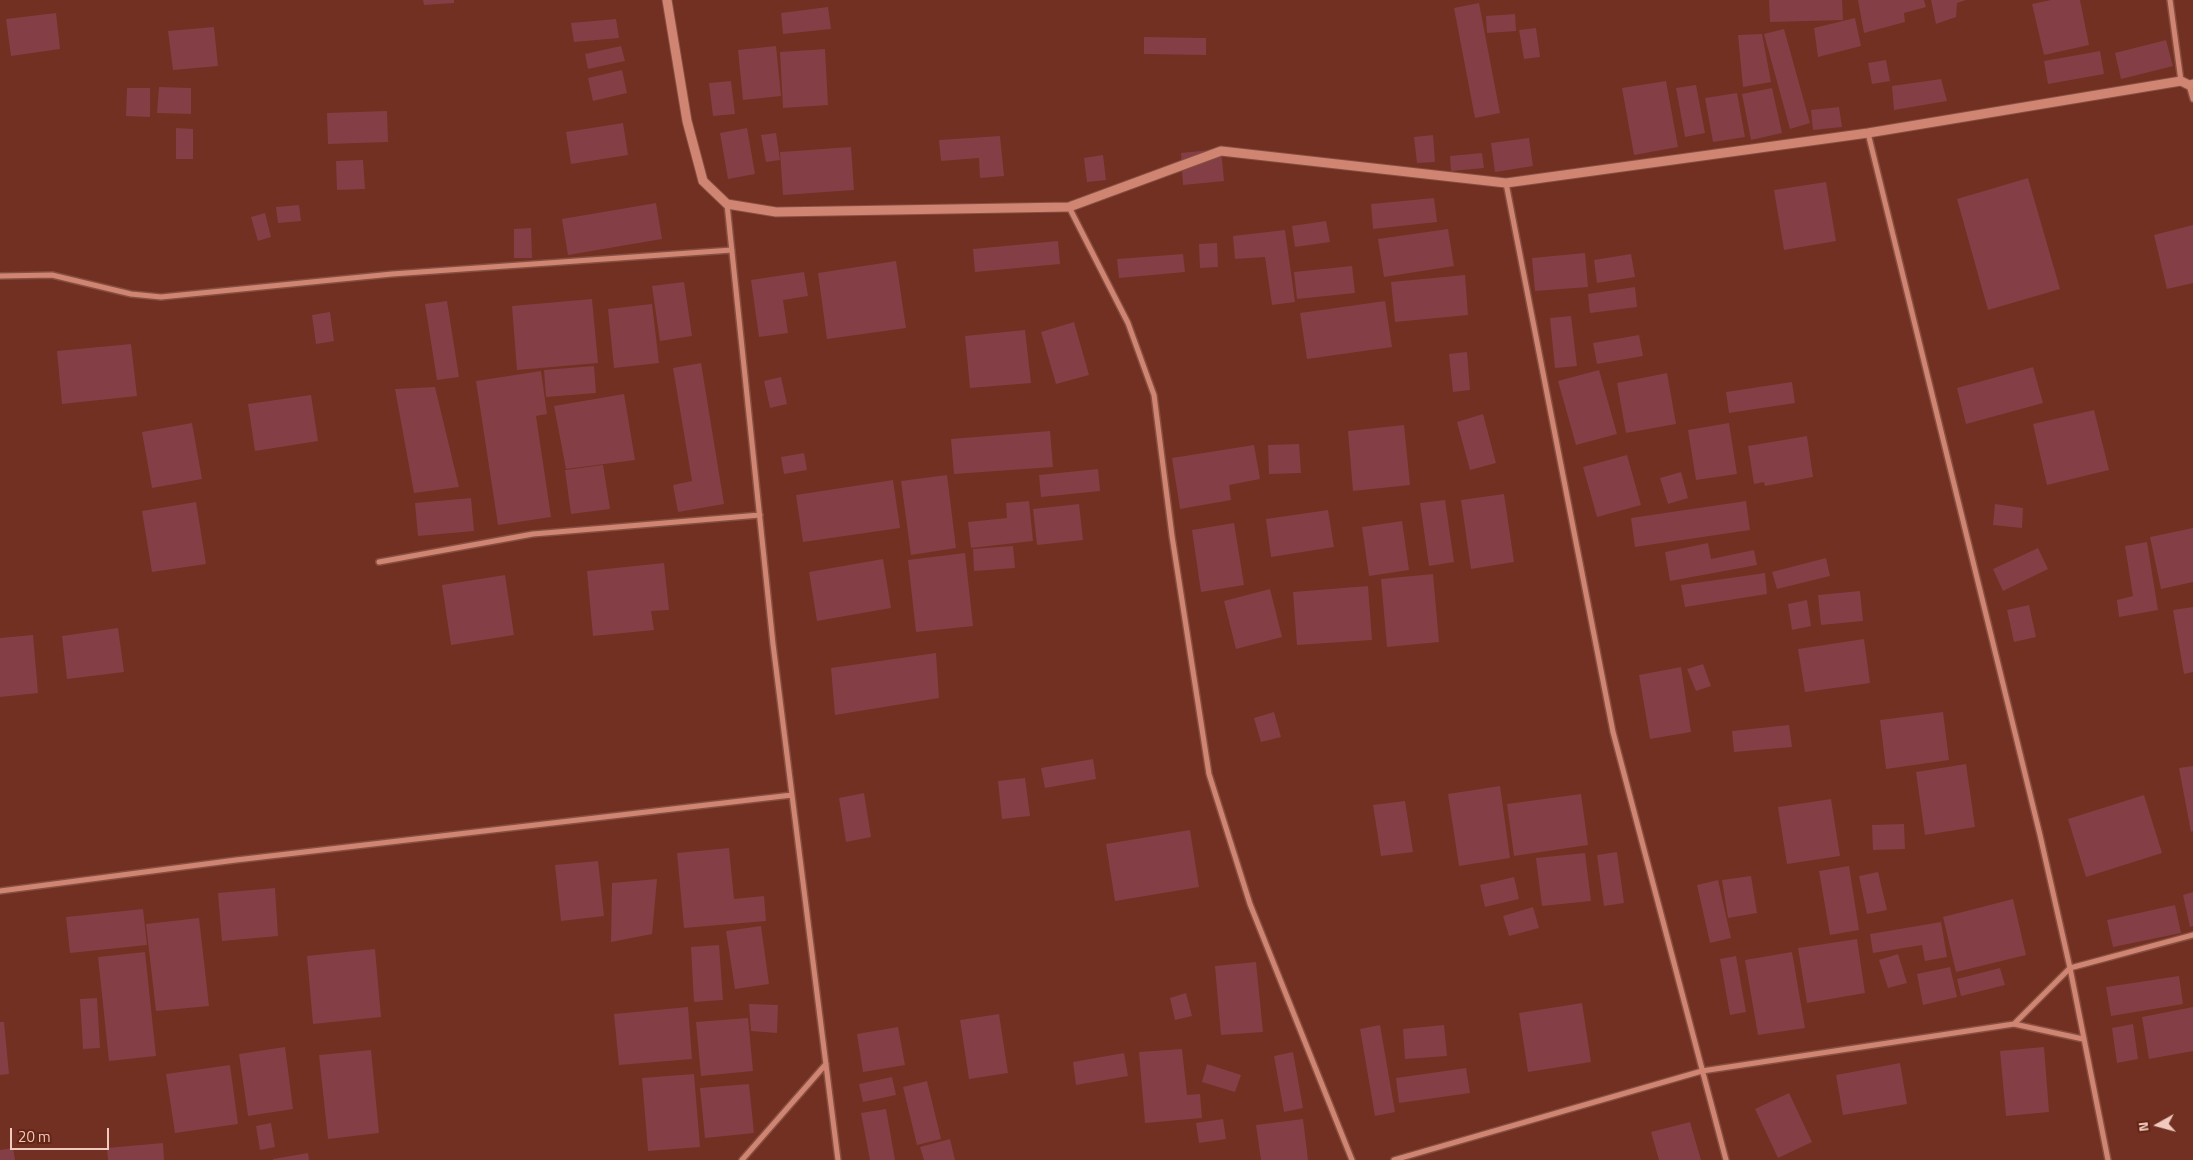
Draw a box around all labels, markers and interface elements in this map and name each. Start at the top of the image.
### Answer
north arrow [2133,1100,2183,1150]
scale bar [12,1118,111,1150]
text: N [2132,1121,2154,1133]
text: 20 m [18,1125,51,1148]

